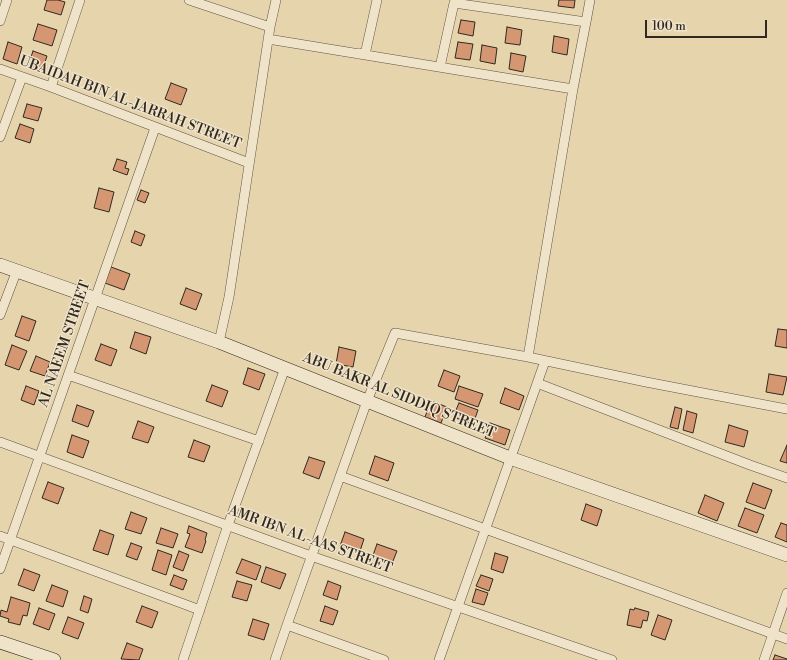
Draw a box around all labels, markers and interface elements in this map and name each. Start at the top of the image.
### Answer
scale bar [647,12,769,38]
text: 100 m [652,19,686,34]
street label: UBAIDAH BIN AL-JARRAH STREET [17,53,243,153]
street label: AL NAEEM STREET [35,278,95,410]
street label: ABU BAKR AL SIDDIQ STREET [300,350,498,442]
street label: AMR IBN AL-AAS STREET [226,502,394,578]

